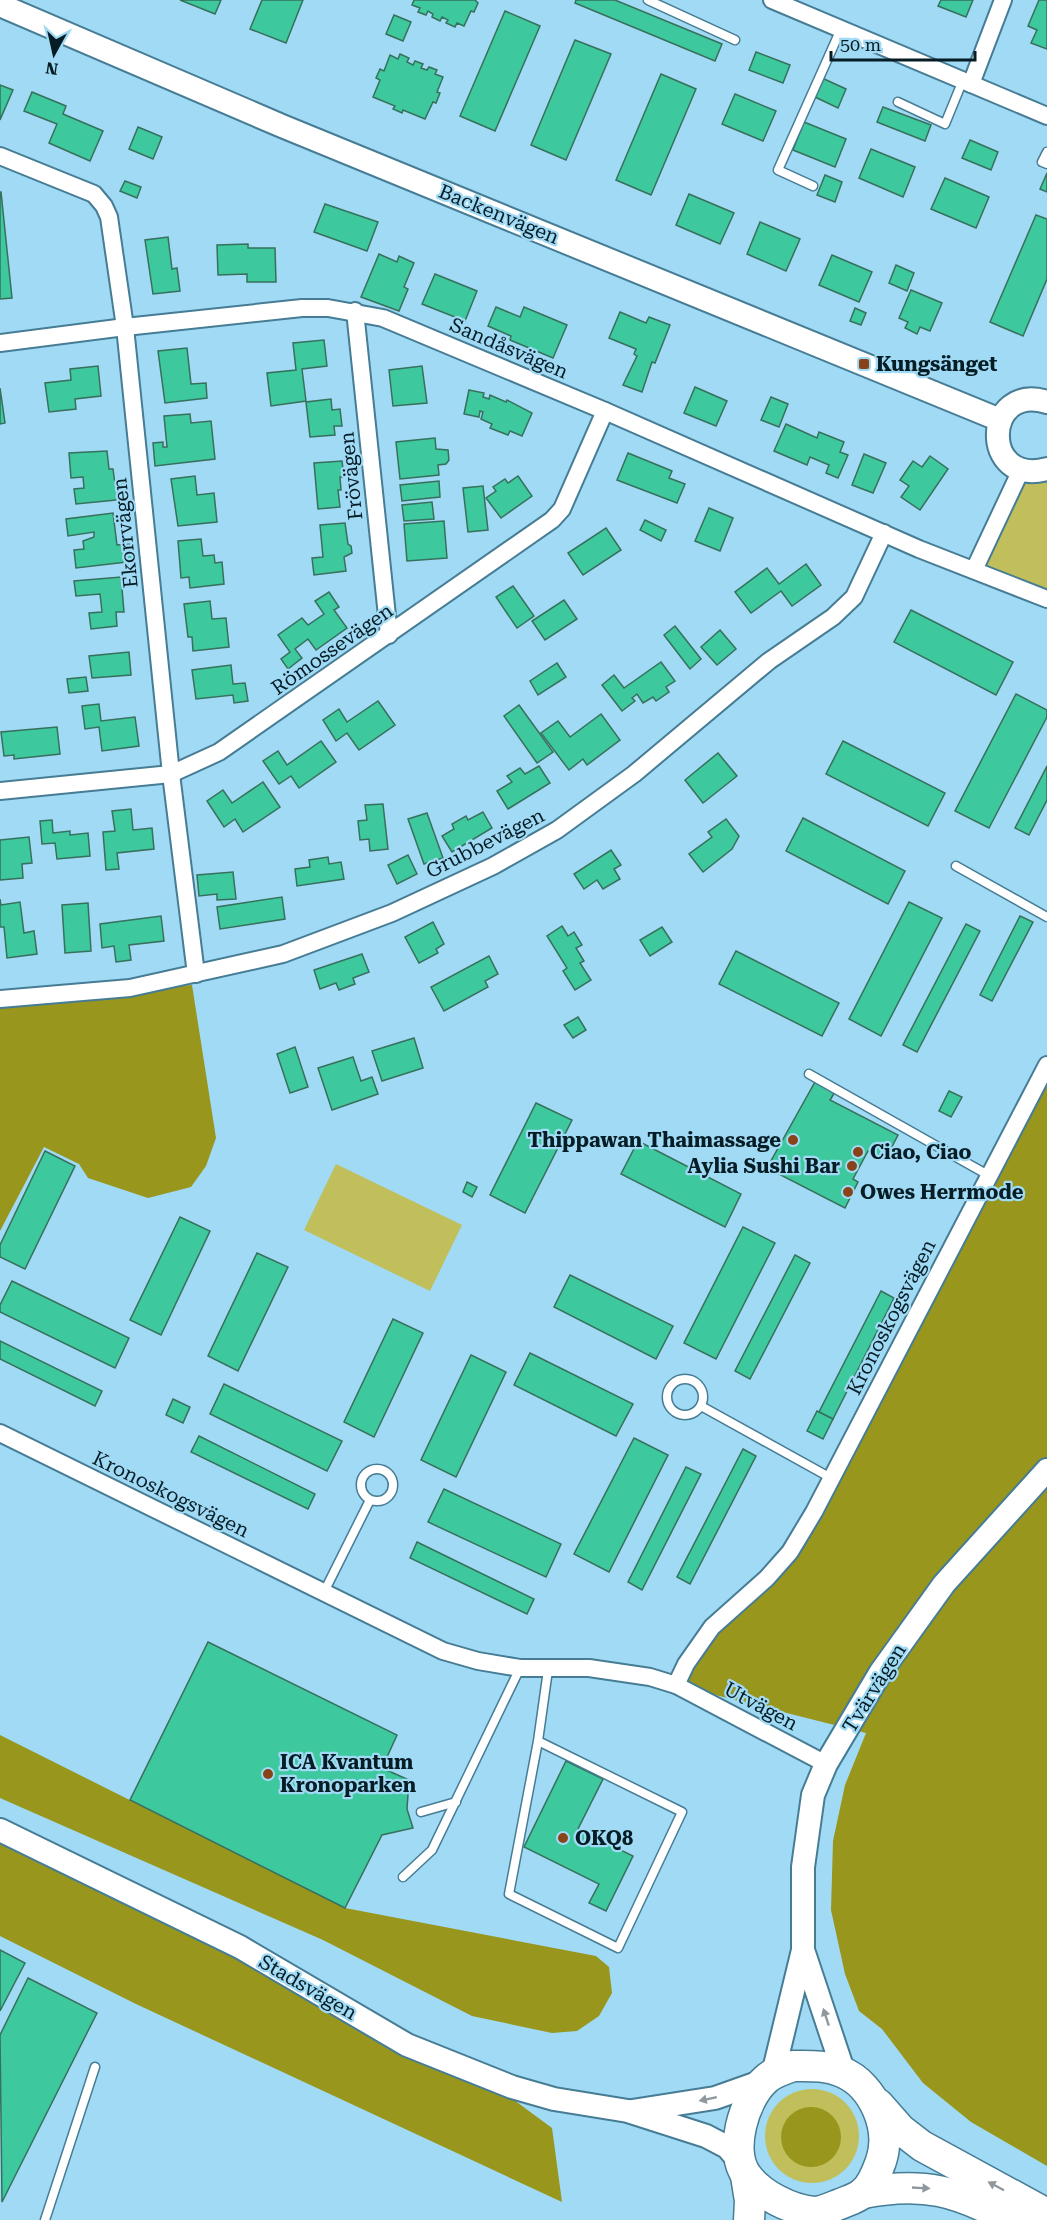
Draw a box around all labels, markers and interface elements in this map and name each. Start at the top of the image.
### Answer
north arrow [24,24,84,84]
scale bar [831,24,975,62]
text: 50 m [840,34,881,55]
text: N [45,58,59,79]
street label: Backenvägen [435,179,563,249]
street label: Sandåsvägen [446,312,572,384]
place label: Kungsänget [876,352,997,376]
marker: Kungsänget [857,357,871,371]
street label: Frövägen [334,431,368,521]
street label: Ekorrvägen [107,477,143,589]
street label: Römossevägen [267,598,397,700]
street label: Grubbevägen [422,803,548,883]
place label: Thippawan Thaimassage [528,1128,781,1152]
marker: Thippawan Thaimassage [786,1133,800,1147]
place label: Ciao, Ciao [870,1140,971,1164]
marker: Ciao, Ciao [851,1145,865,1159]
place label: Aylia Sushi Bar [688,1154,840,1178]
marker: Aylia Sushi Bar [845,1159,859,1173]
place label: Owes Herrmode [860,1180,1024,1204]
marker: Owes Herrmode [841,1185,855,1199]
street label: Kronoskogsvägen [841,1235,941,1399]
street label: Kronoskogsvägen [89,1446,253,1542]
street label: Tvärvägen [837,1639,911,1737]
street label: Utvägen [720,1677,802,1735]
place label: ICA Kvantum Kronoparken [280,1750,417,1797]
marker: ICA Kvantum Kronoparken [261,1767,275,1781]
place label: OKQ8 [575,1826,633,1850]
marker: OKQ8 [556,1831,570,1845]
street label: Stadsvägen [255,1949,361,2025]
one-way arrow [821,2008,831,2026]
one-way arrow [698,2095,717,2104]
one-way arrow [987,2181,1004,2191]
one-way arrow [912,2183,931,2192]

